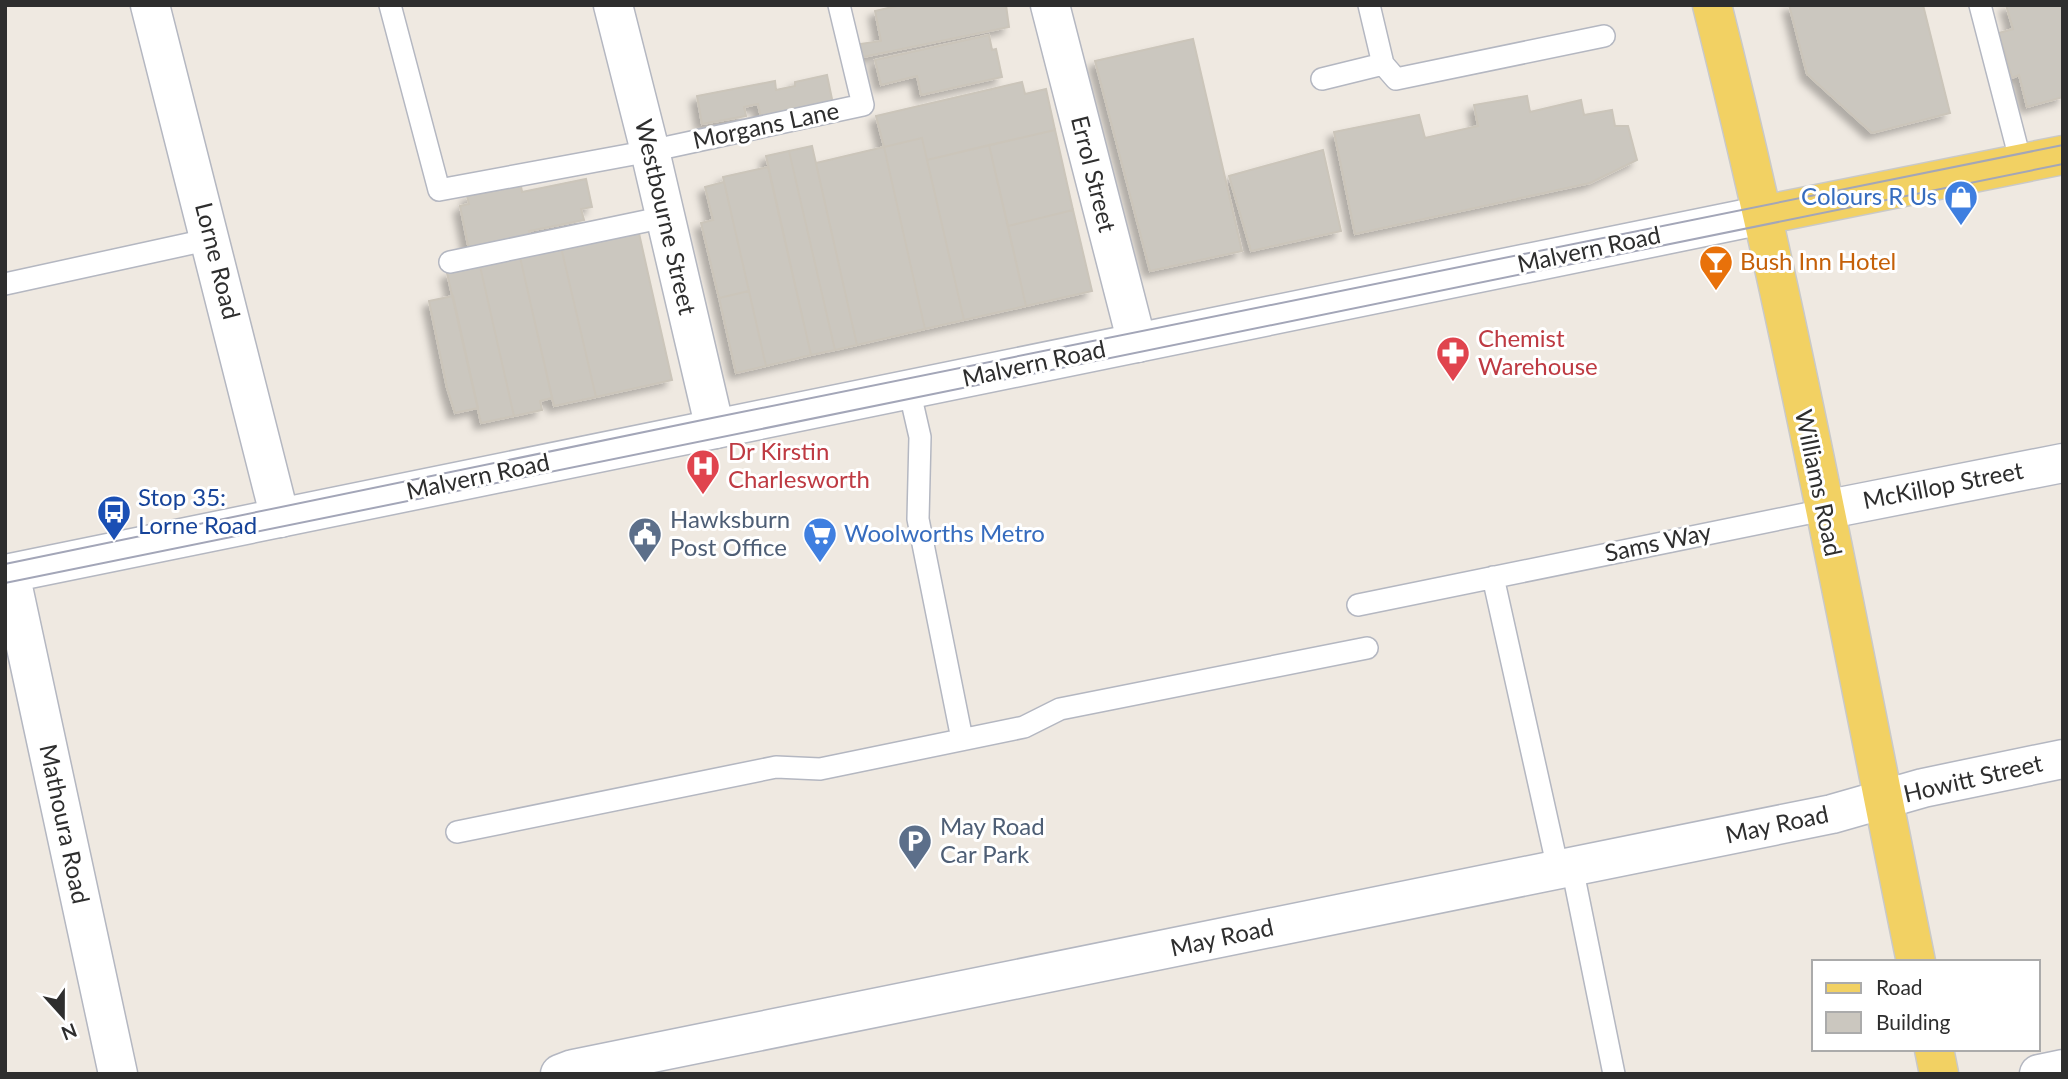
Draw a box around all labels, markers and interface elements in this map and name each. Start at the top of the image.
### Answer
street label: Morgans Lane [690,95,841,154]
street label: Errol Street [1066,112,1123,235]
street label: Westbourne Street [630,116,703,318]
shop icon: Colours R Us [1942,178,1980,227]
place label: Colours R Us [1801,181,1937,210]
street label: Lorne Road [190,199,247,322]
street label: Malvern Road [1514,219,1663,278]
bar icon: Bush Inn Hotel [1697,243,1735,292]
place label: Bush Inn Hotel [1740,246,1896,275]
place label: Chemist Warehouse [1478,323,1598,380]
street label: Malvern Road [959,333,1108,392]
pharmacy icon: Chemist Warehouse [1434,334,1472,383]
street label: Williams Road [1790,407,1849,559]
place label: Dr Kirstin Charlesworth [728,436,870,493]
street label: Malvern Road [403,446,552,505]
hospital icon: Dr Kirstin Charlesworth [684,447,722,496]
street label: McKillop Street [1860,455,2026,514]
place label: Stop 35: Lorne Road [138,482,257,539]
bus stop icon: Stop 35: Lorne Road [95,493,133,542]
place label: Hawksburn Post Office [670,504,790,561]
public building icon: Hawksburn Post Office [626,515,664,564]
supermarket icon: Woolworths Metro [801,515,839,564]
street label: Sams Way [1602,516,1714,567]
place label: Woolworths Metro [844,518,1045,547]
street label: Mathoura Road [34,741,97,906]
street label: Howitt Street [1900,747,2045,808]
street label: May Road [1722,798,1831,849]
place label: May Road Car Park [940,811,1045,868]
parking icon: May Road Car Park [896,822,934,871]
street label: May Road [1167,911,1276,962]
legend [1812,960,2040,1051]
text: Road [1876,974,1923,999]
north arrow [28,981,98,1051]
text: Building [1876,1009,1951,1034]
text: N [58,1019,80,1046]

